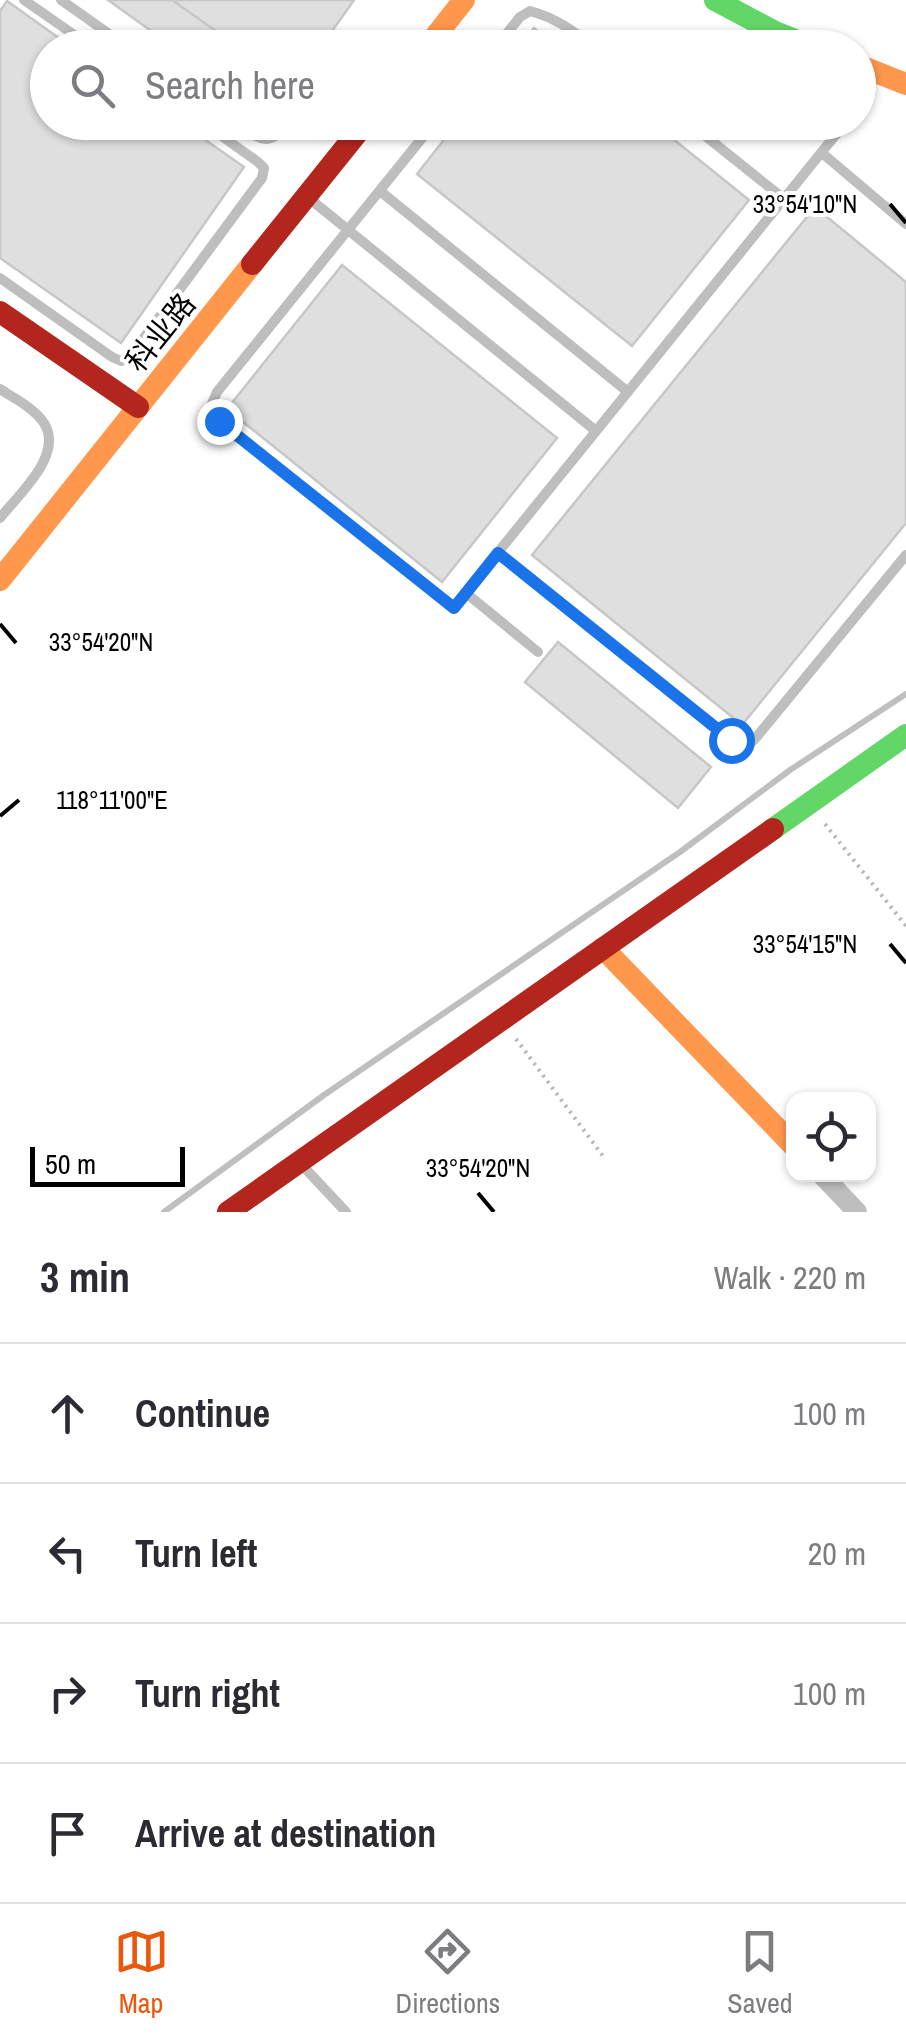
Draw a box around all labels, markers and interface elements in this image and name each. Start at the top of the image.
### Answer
search box [30,30,876,140]
icon: search [65,58,120,113]
text: Search here [145,60,315,111]
text: 33°54'10"N [753,187,857,221]
street label: 科业路 [116,284,204,380]
route end [197,399,243,445]
text: 33°54'20"N [49,625,153,659]
route start [709,718,755,764]
text: 118°11'00"E [56,783,168,817]
text: 33°54'15"N [753,927,857,961]
map controls [786,1092,876,1182]
button: locate [786,1092,876,1182]
scale bar [30,1142,185,1186]
text: 50 m [45,1145,96,1183]
text: 33°54'20"N [426,1151,530,1185]
text: 3 min [40,1249,130,1305]
text: Walk · 220 m [714,1256,866,1299]
icon: ahead [40,1386,95,1441]
text: Continue [135,1388,270,1439]
text: 100 m [793,1392,866,1435]
icon: left [40,1526,95,1581]
text: Turn left [135,1528,257,1579]
text: 20 m [808,1532,866,1575]
icon: right [40,1666,95,1721]
text: Turn right [135,1668,280,1719]
text: 100 m [793,1672,866,1715]
icon: arrive [40,1806,95,1861]
text: Arrive at destination [135,1808,436,1859]
tab: Map [114,1924,169,2022]
tab: Directions [396,1924,500,2022]
tab: Saved [727,1924,792,2022]

